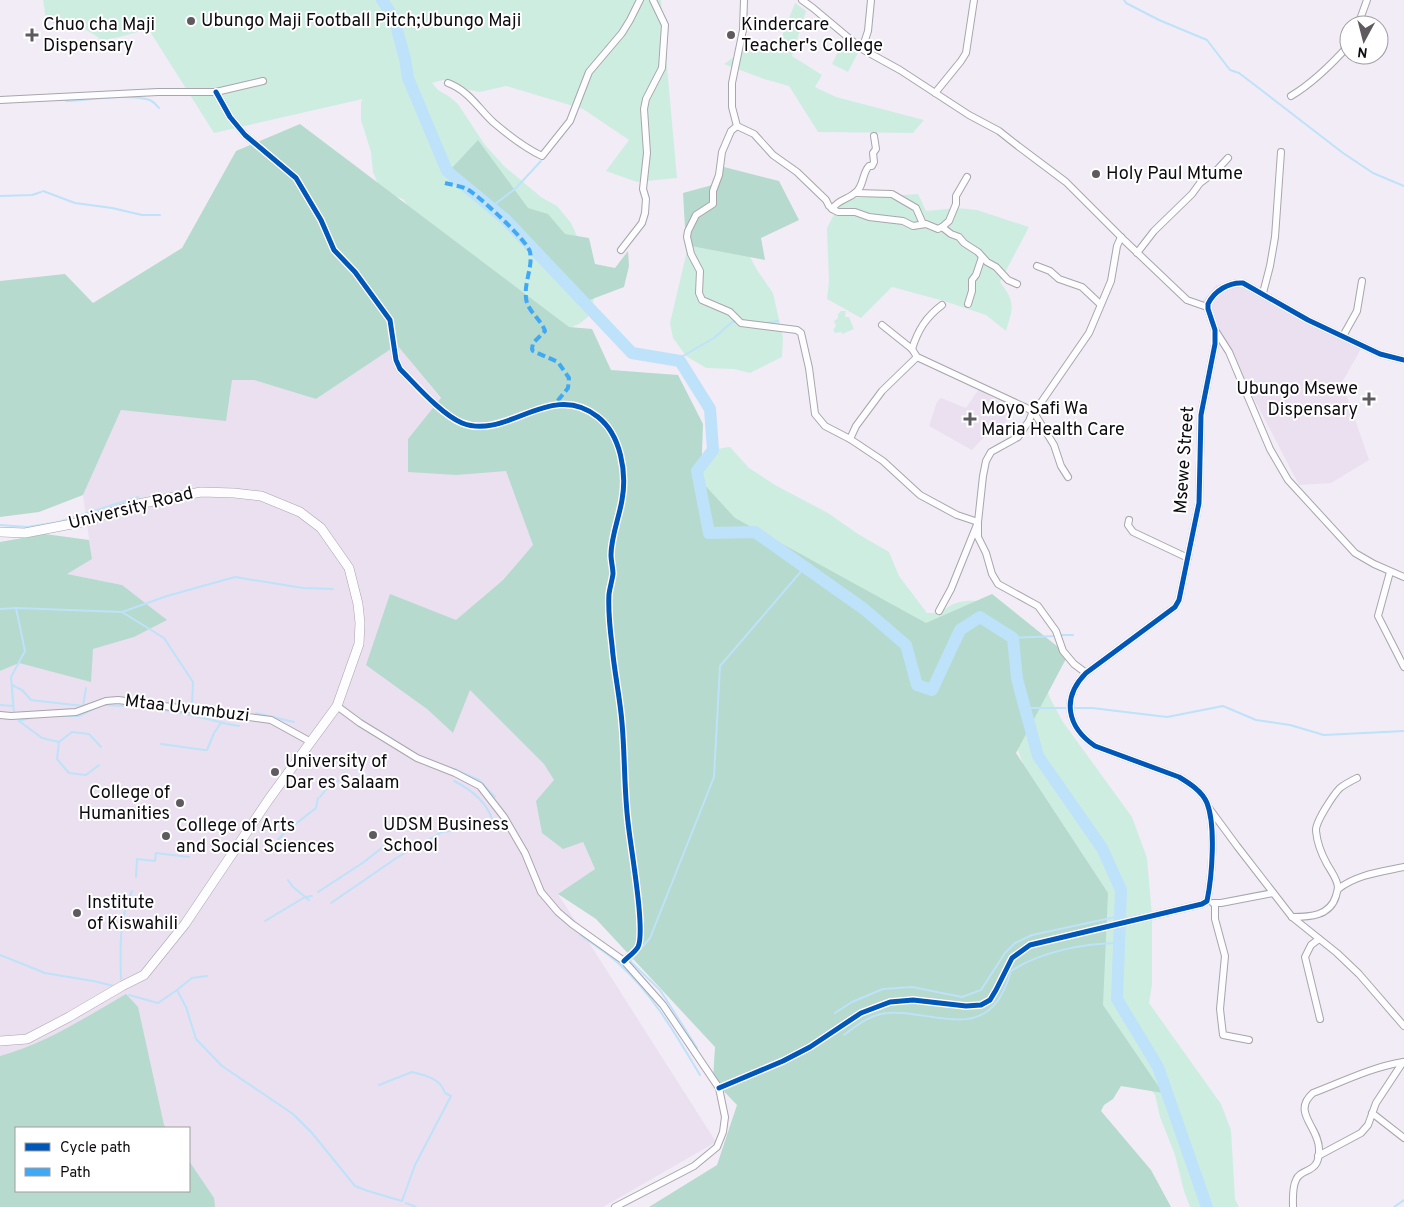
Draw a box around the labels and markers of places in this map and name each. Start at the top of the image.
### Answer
place label: Ubungo Maji Football Pitch;Ubungo Maji [201,10,521,33]
place label: Chuo cha Maji Dispensary [43,14,155,58]
place label: Kindercare Teacher's College [741,14,883,58]
marker: Ubungo Maji Football Pitch;Ubungo Maji [185,15,197,27]
marker: Chuo cha Maji Dispensary [25,28,39,42]
marker: Kindercare Teacher's College [725,29,737,41]
place label: Holy Paul Mtume [1106,163,1243,186]
marker: Holy Paul Mtume [1090,168,1102,180]
place label: Ubungo Msewe Dispensary [1236,378,1358,422]
marker: Ubungo Msewe Dispensary [1362,392,1376,406]
place label: Moyo Safi Wa Maria Health Care [981,398,1125,442]
marker: Moyo Safi Wa Maria Health Care [963,412,977,426]
place label: University of Dar es Salaam [285,751,400,795]
marker: University of Dar es Salaam [269,766,281,778]
place label: College of Humanities [78,782,170,826]
marker: College of Humanities [174,797,186,809]
place label: UDSM Business School [383,814,509,858]
place label: College of Arts and Social Sciences [176,815,335,859]
marker: UDSM Business School [367,829,379,841]
marker: College of Arts and Social Sciences [160,830,172,842]
place label: Institute of Kiswahili [87,892,178,936]
marker: Institute of Kiswahili [71,907,83,919]

